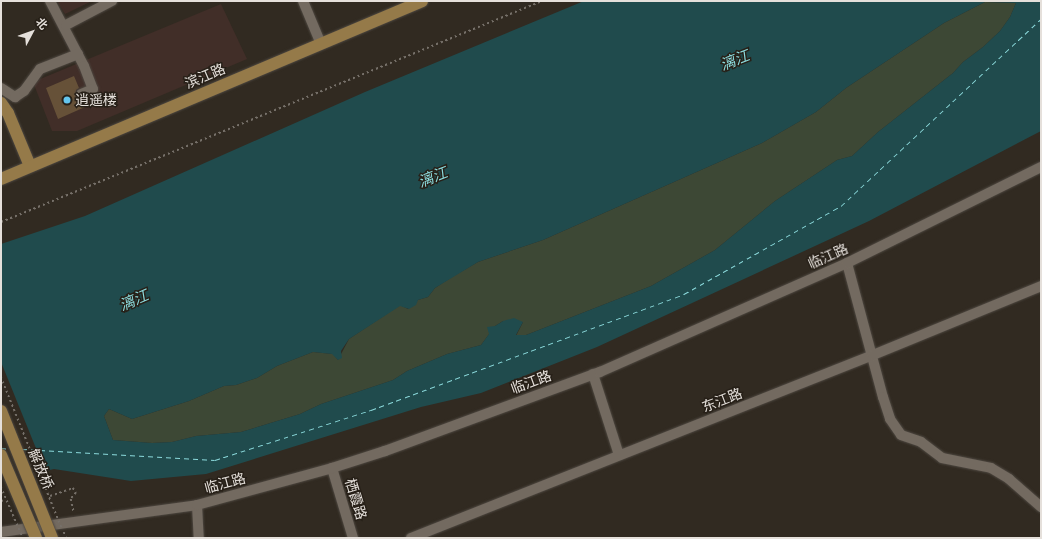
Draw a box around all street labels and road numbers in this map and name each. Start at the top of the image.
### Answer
street label: 滨江路 [182,60,228,92]
street label: 临江路 [805,240,851,272]
street label: 临江路 [508,367,554,397]
street label: 东江路 [699,385,745,415]
street label: 解放桥 [25,446,57,492]
street label: 临江路 [203,469,247,497]
street label: 栖霞路 [342,476,370,522]

